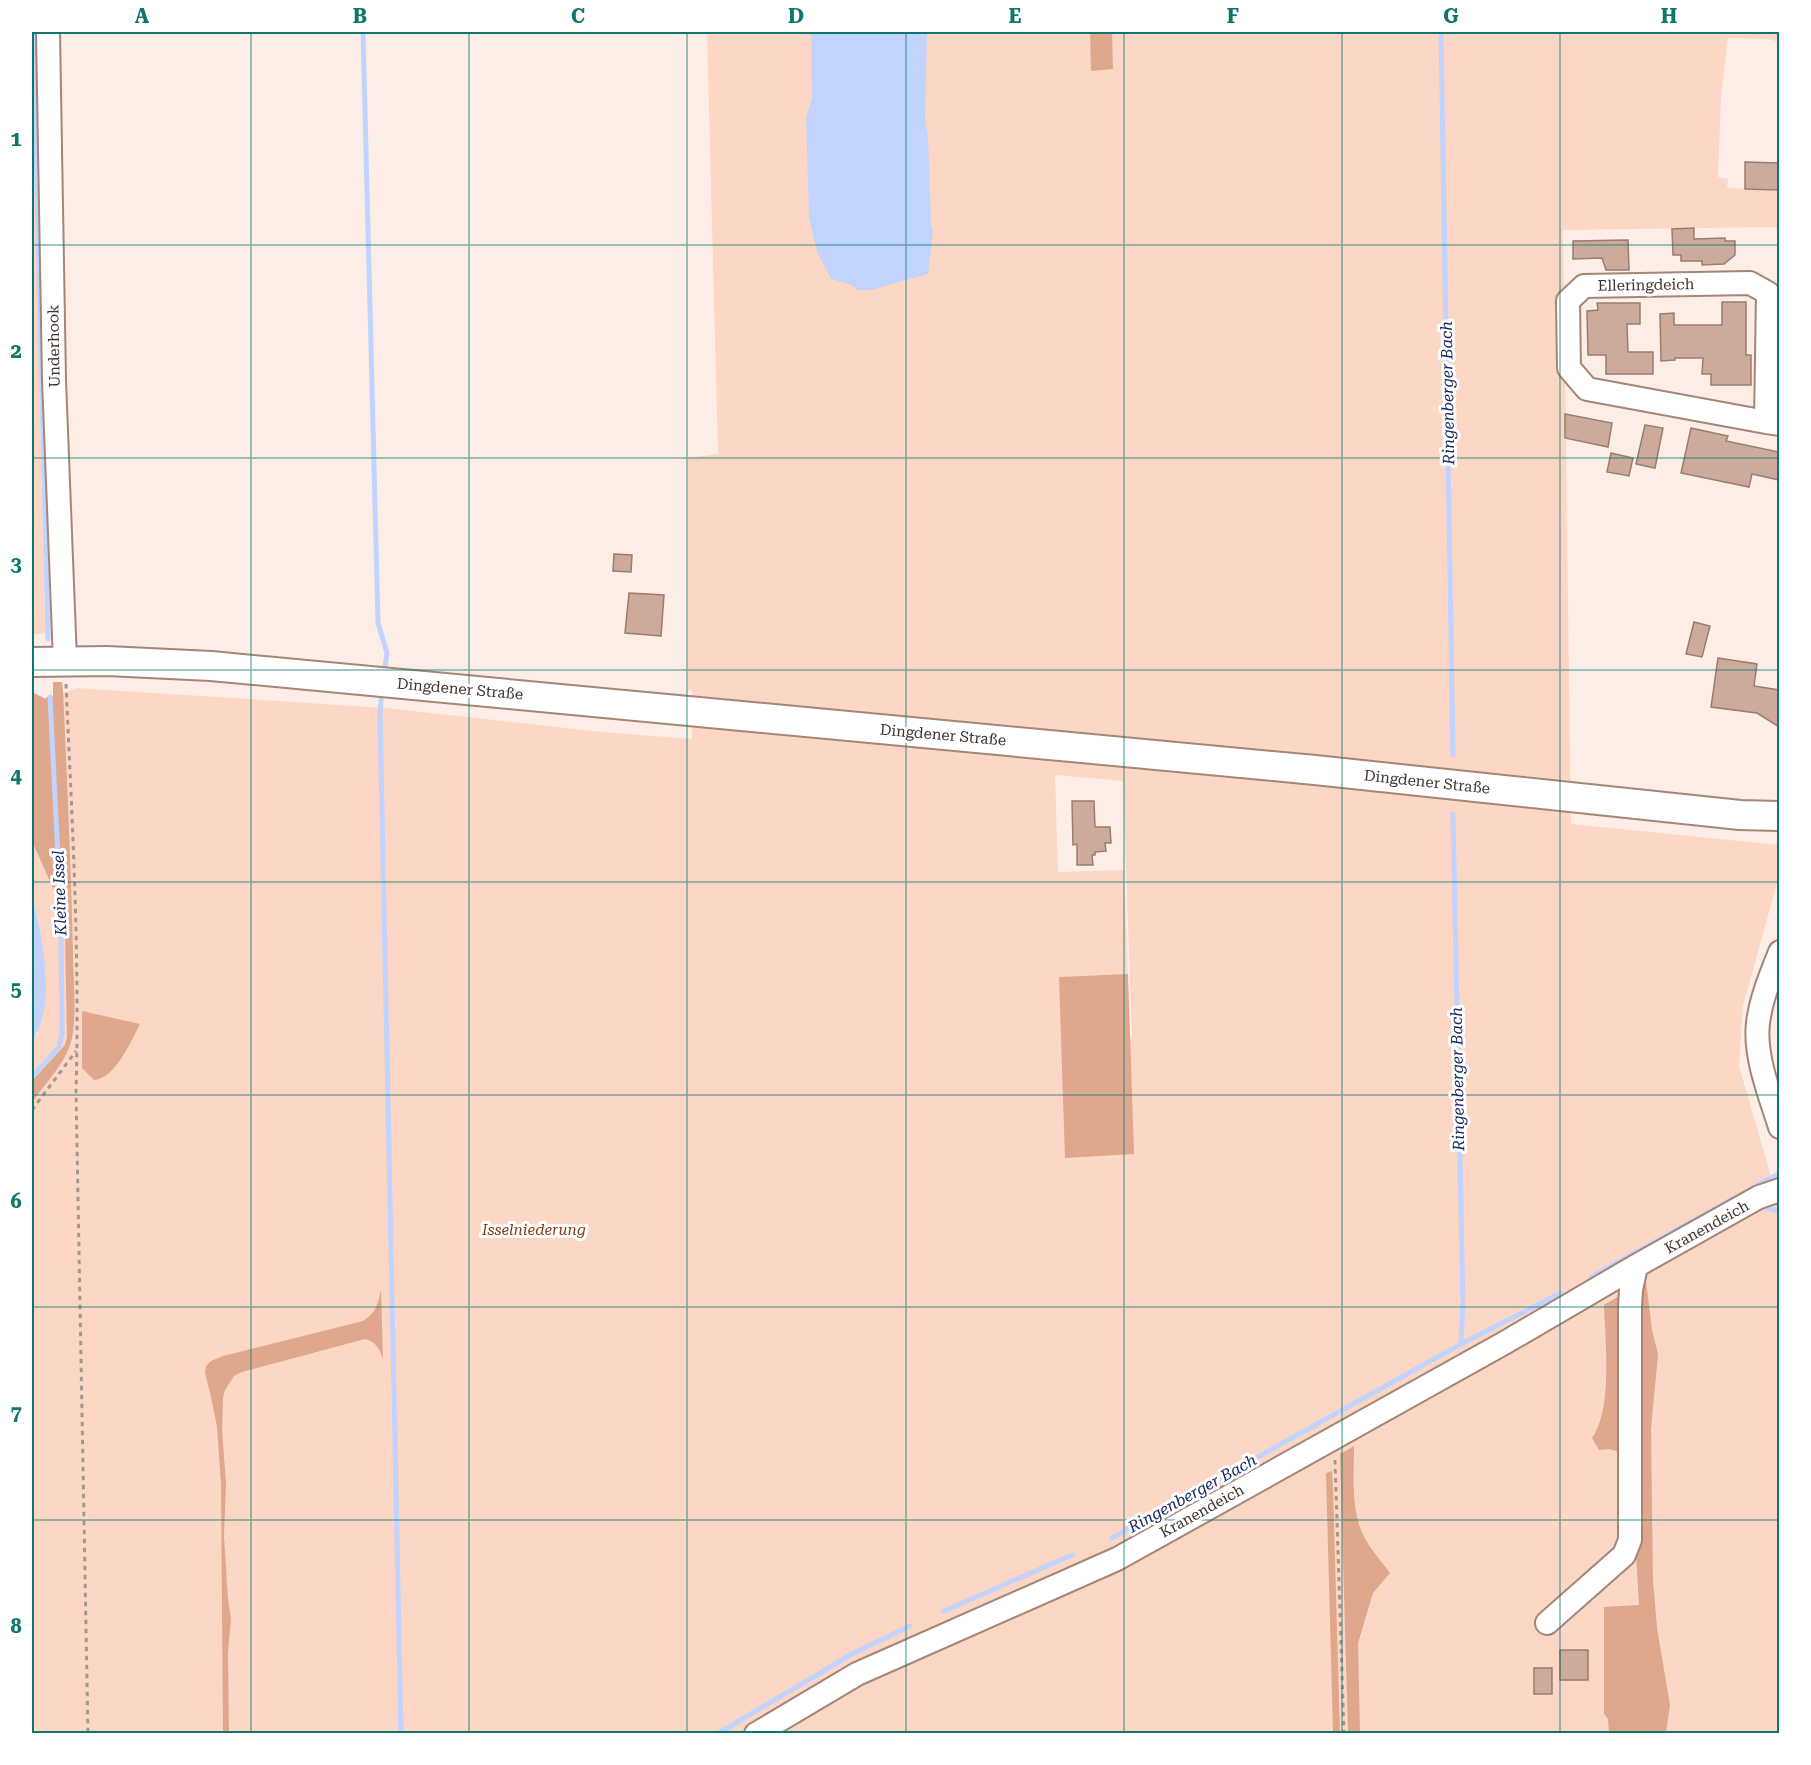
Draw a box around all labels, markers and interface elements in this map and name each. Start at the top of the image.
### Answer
text: A [135,4,150,28]
text: B [353,4,367,28]
text: C [571,4,585,28]
text: D [788,4,804,28]
text: E [1009,4,1022,28]
text: F [1227,4,1239,28]
text: G [1443,4,1459,28]
text: H [1661,4,1677,28]
text: 1 [10,127,22,151]
street label: Elleringdeich [1598,275,1695,295]
street label: Underhook [44,304,64,388]
water label: Ringenberger Bach [1437,321,1458,466]
text: 2 [10,339,22,363]
text: 3 [10,552,22,576]
street label: Dingdener Straße [396,675,524,703]
street label: Dingdener Straße [879,721,1007,749]
text: 4 [10,764,22,788]
street label: Dingdener Straße [1363,766,1491,798]
water label: Kleine Issel [49,850,71,937]
text: 5 [10,977,22,1001]
water label: Ringenberger Bach [1447,1007,1468,1152]
text: 6 [10,1189,22,1213]
street label: Kranendeich [1662,1196,1752,1258]
park label: Isselniederung [481,1221,586,1239]
text: 7 [10,1401,22,1425]
water label: Ringenberger Bach [1124,1450,1260,1537]
street label: Kranendeich [1157,1480,1247,1542]
text: 8 [10,1614,22,1638]

